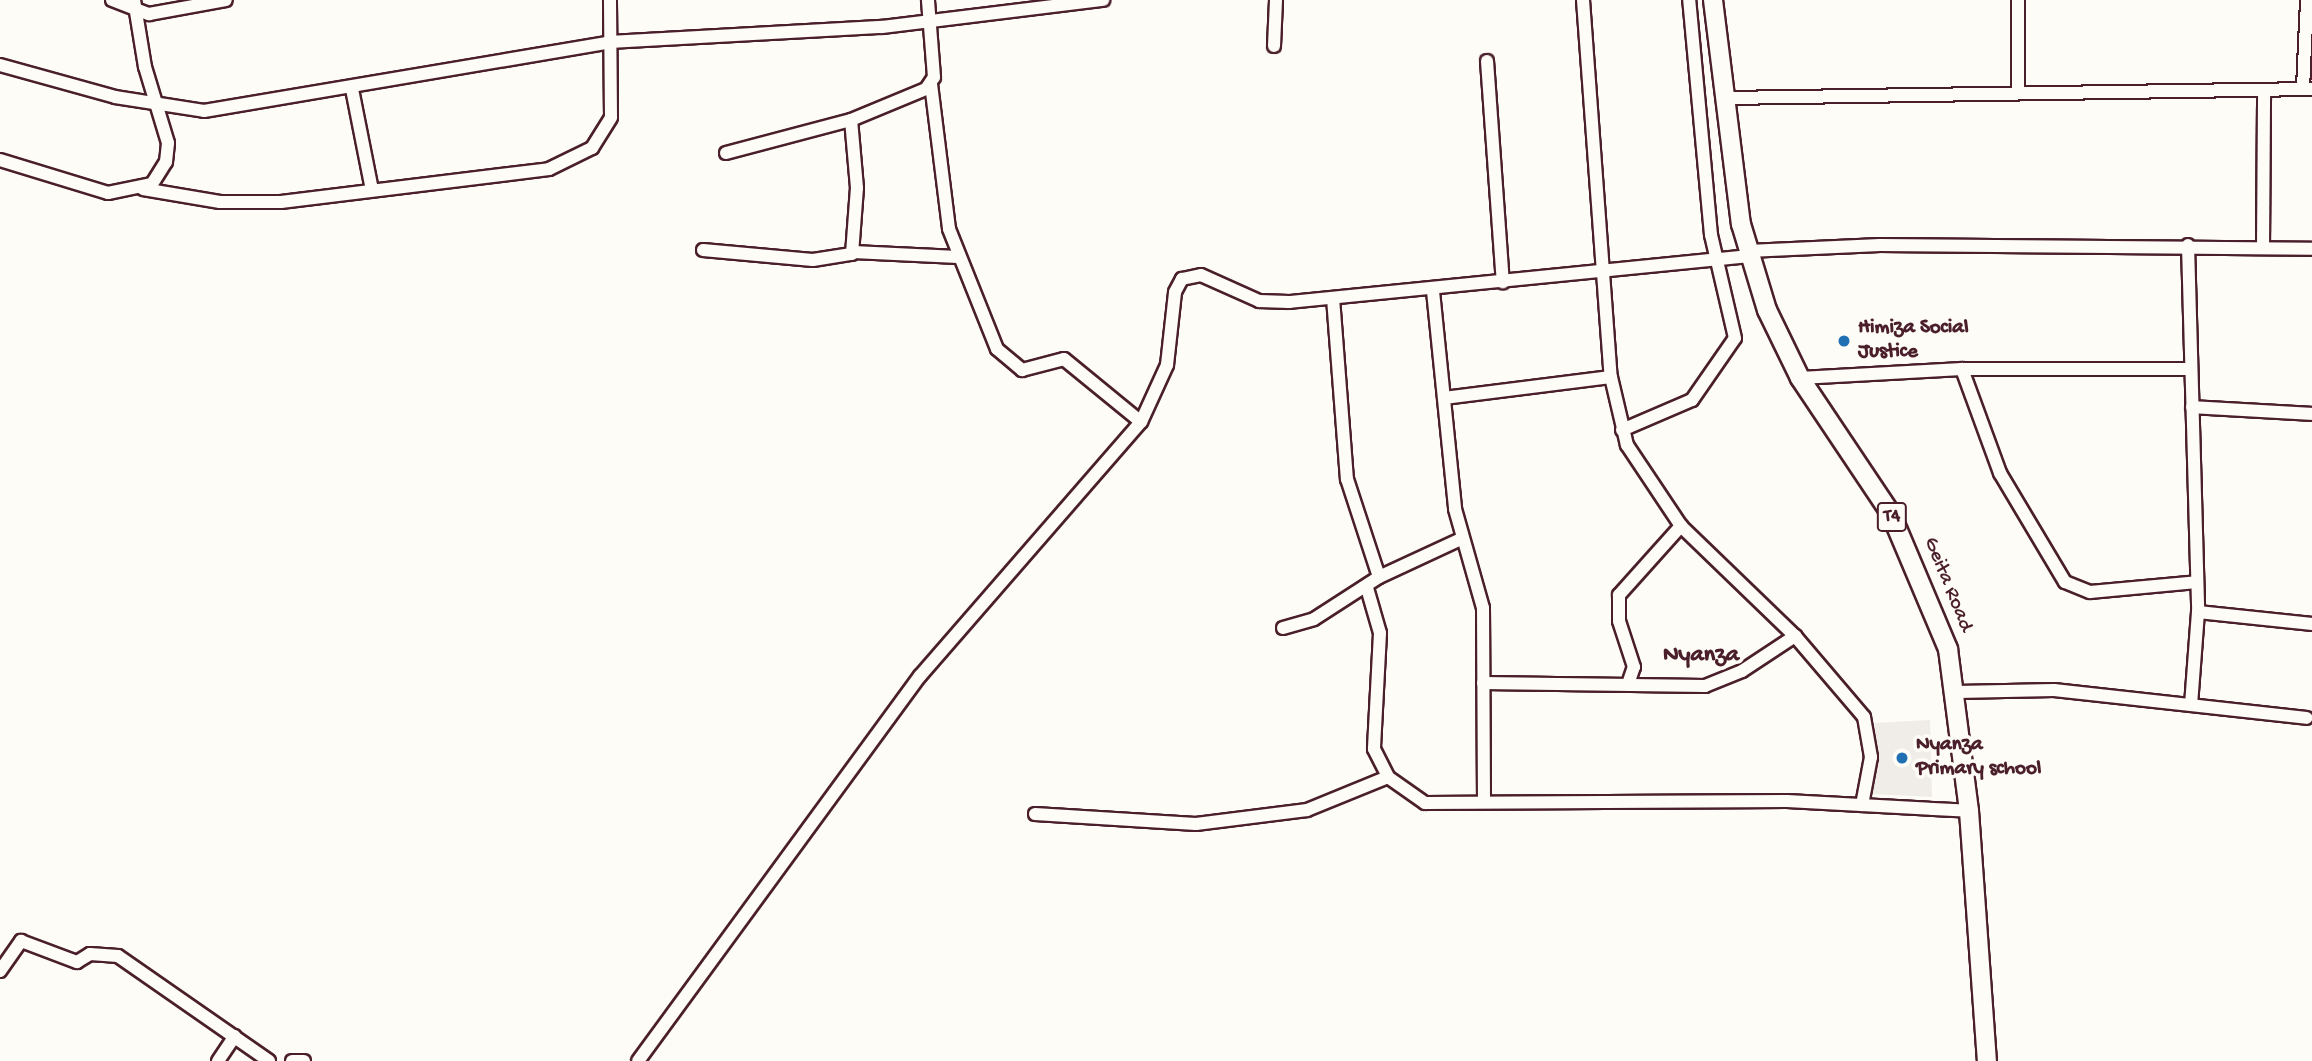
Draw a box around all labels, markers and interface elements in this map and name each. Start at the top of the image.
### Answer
place label: Himiza Social Justice [1858,316,1969,366]
marker: Himiza Social Justice [1836,333,1852,349]
road number: T4 [1876,502,1908,532]
street label: Geita Road [1917,534,1977,636]
district label: Nyanza [1663,642,1739,670]
place label: Nyanza Primary school [1916,733,2041,783]
marker: Nyanza Primary school [1894,750,1910,766]

